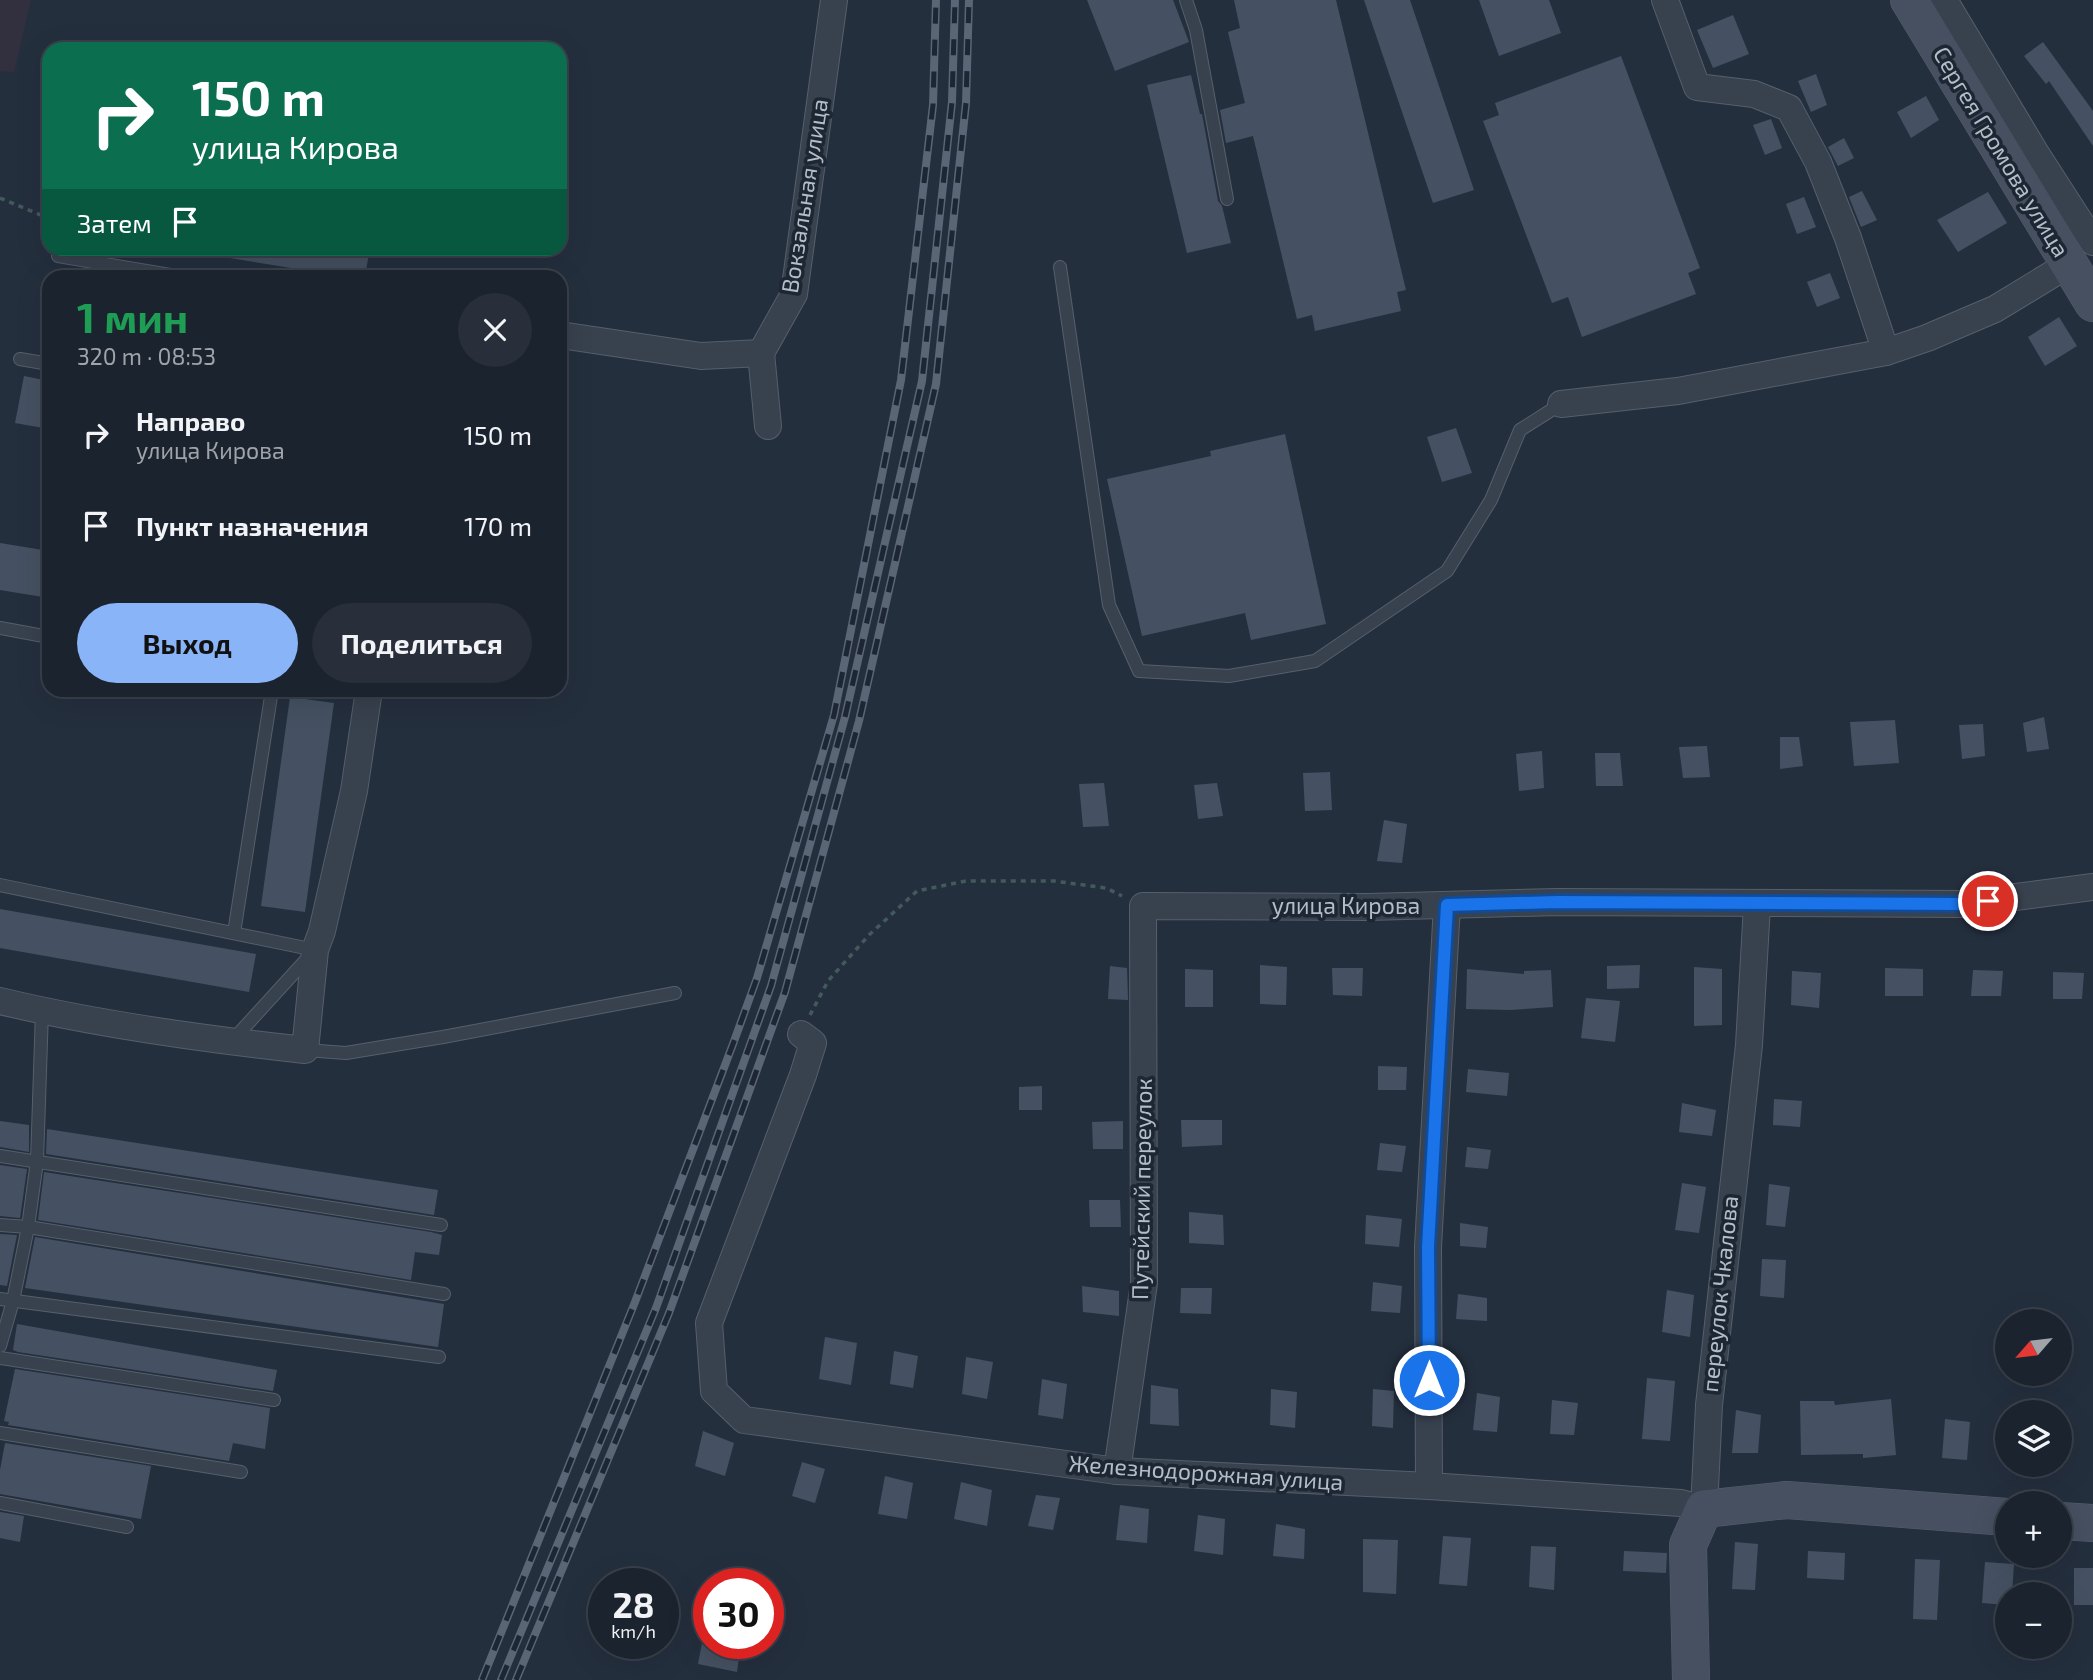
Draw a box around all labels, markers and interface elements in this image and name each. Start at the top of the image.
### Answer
street label: Сергея Громова улица [1927,41,2076,262]
text: 150 m [192,67,325,126]
icon: right [77,70,168,161]
street label: Вокзальная улица [775,97,834,295]
text: улица Кирова [192,127,399,165]
icon: arrive [166,203,204,241]
text: Затем [77,207,152,238]
text: 1 мин [77,291,188,341]
button: close [458,293,532,367]
text: 320 m · 08:53 [77,342,216,370]
text: Направо [136,405,245,436]
icon: right [77,416,115,454]
text: 150 m [463,419,532,450]
text: улица Кирова [136,436,285,464]
icon: arrive [77,507,115,545]
text: Пункт назначения [136,510,369,541]
text: 170 m [464,510,532,541]
button: Выход [77,603,298,683]
button: Поделиться [312,603,532,683]
pin [1958,871,2018,931]
icon: arrive [1969,882,2007,920]
street label: улица Кирова [1272,891,1420,920]
street label: Путейский переулок [1125,1078,1158,1300]
street label: переулок Чкалова [1695,1194,1744,1394]
north arrow [1995,1309,2072,1386]
map controls [1995,1309,2072,1659]
position arrow [1392,1343,1466,1417]
button: layers [1995,1400,2072,1477]
street label: Железнодорожная улица [1068,1448,1344,1497]
button: + [1995,1491,2072,1568]
speed limit sign: 30 [693,1568,784,1659]
button: − [1995,1582,2072,1659]
text: 28 [612,1583,655,1625]
text: km/h [611,1620,656,1642]

